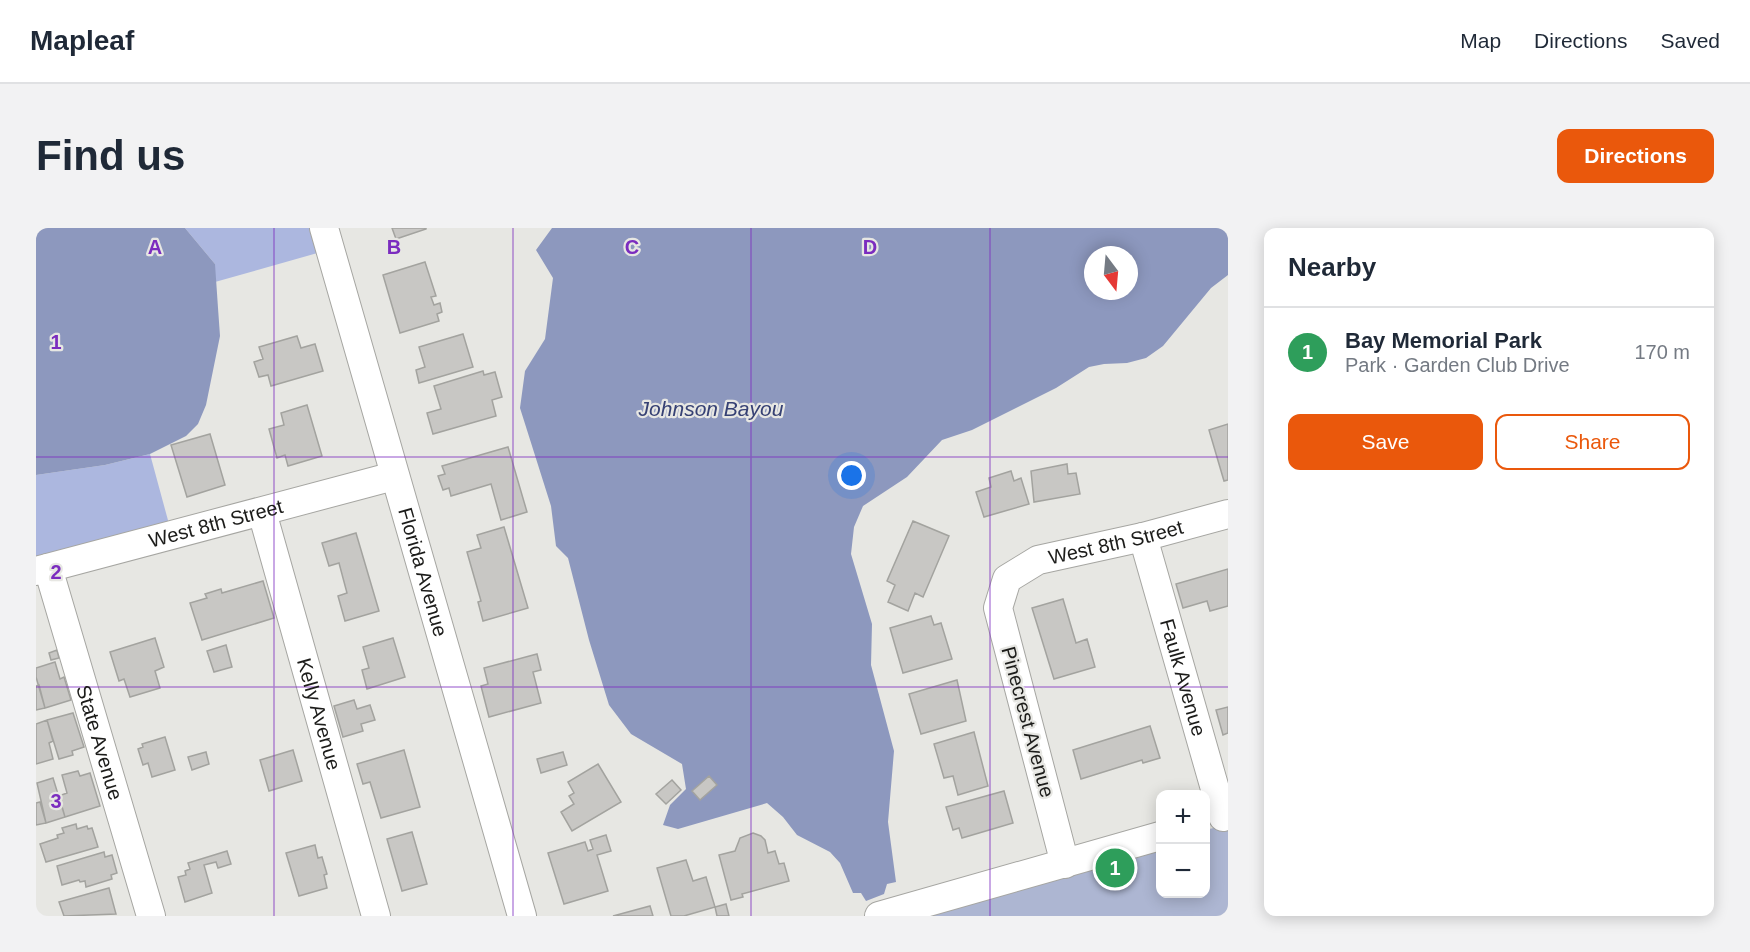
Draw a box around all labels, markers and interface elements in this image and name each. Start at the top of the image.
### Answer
text: Mapleaf [30,25,134,56]
text: Map [1460,29,1501,52]
text: Directions [1534,29,1627,52]
text: Saved [1660,29,1720,52]
button: Directions [1557,129,1714,183]
text: Find us [36,132,185,179]
text: A [148,236,162,258]
text: B [387,236,401,258]
text: C [625,236,639,258]
text: D [863,236,877,258]
north arrow [1084,246,1138,300]
text: Nearby [1288,252,1376,282]
text: Bay Memorial Park [1345,328,1542,353]
text: 1 [50,331,62,353]
text: 1 [1302,341,1313,363]
text: 170 m [1634,341,1690,363]
text: Park · Garden Club Drive [1345,354,1570,376]
water label: Johnson Bayou [638,397,784,420]
button: Save [1288,414,1483,470]
button: Share [1495,414,1690,470]
your location [837,461,866,490]
street label: West 8th Street [146,495,285,552]
street label: Florida Avenue [394,505,452,639]
street label: West 8th Street [1046,516,1186,568]
text: 2 [50,561,62,583]
street label: Faulk Avenue [1156,616,1210,739]
street label: Pinecrest Avenue [997,644,1059,800]
street label: Kelly Avenue [293,656,345,773]
street label: State Avenue [72,683,127,803]
text: 3 [50,790,62,812]
map controls [1156,790,1210,898]
button: + [1156,790,1210,844]
button: − [1156,844,1210,898]
pin: 1 [1096,846,1134,890]

